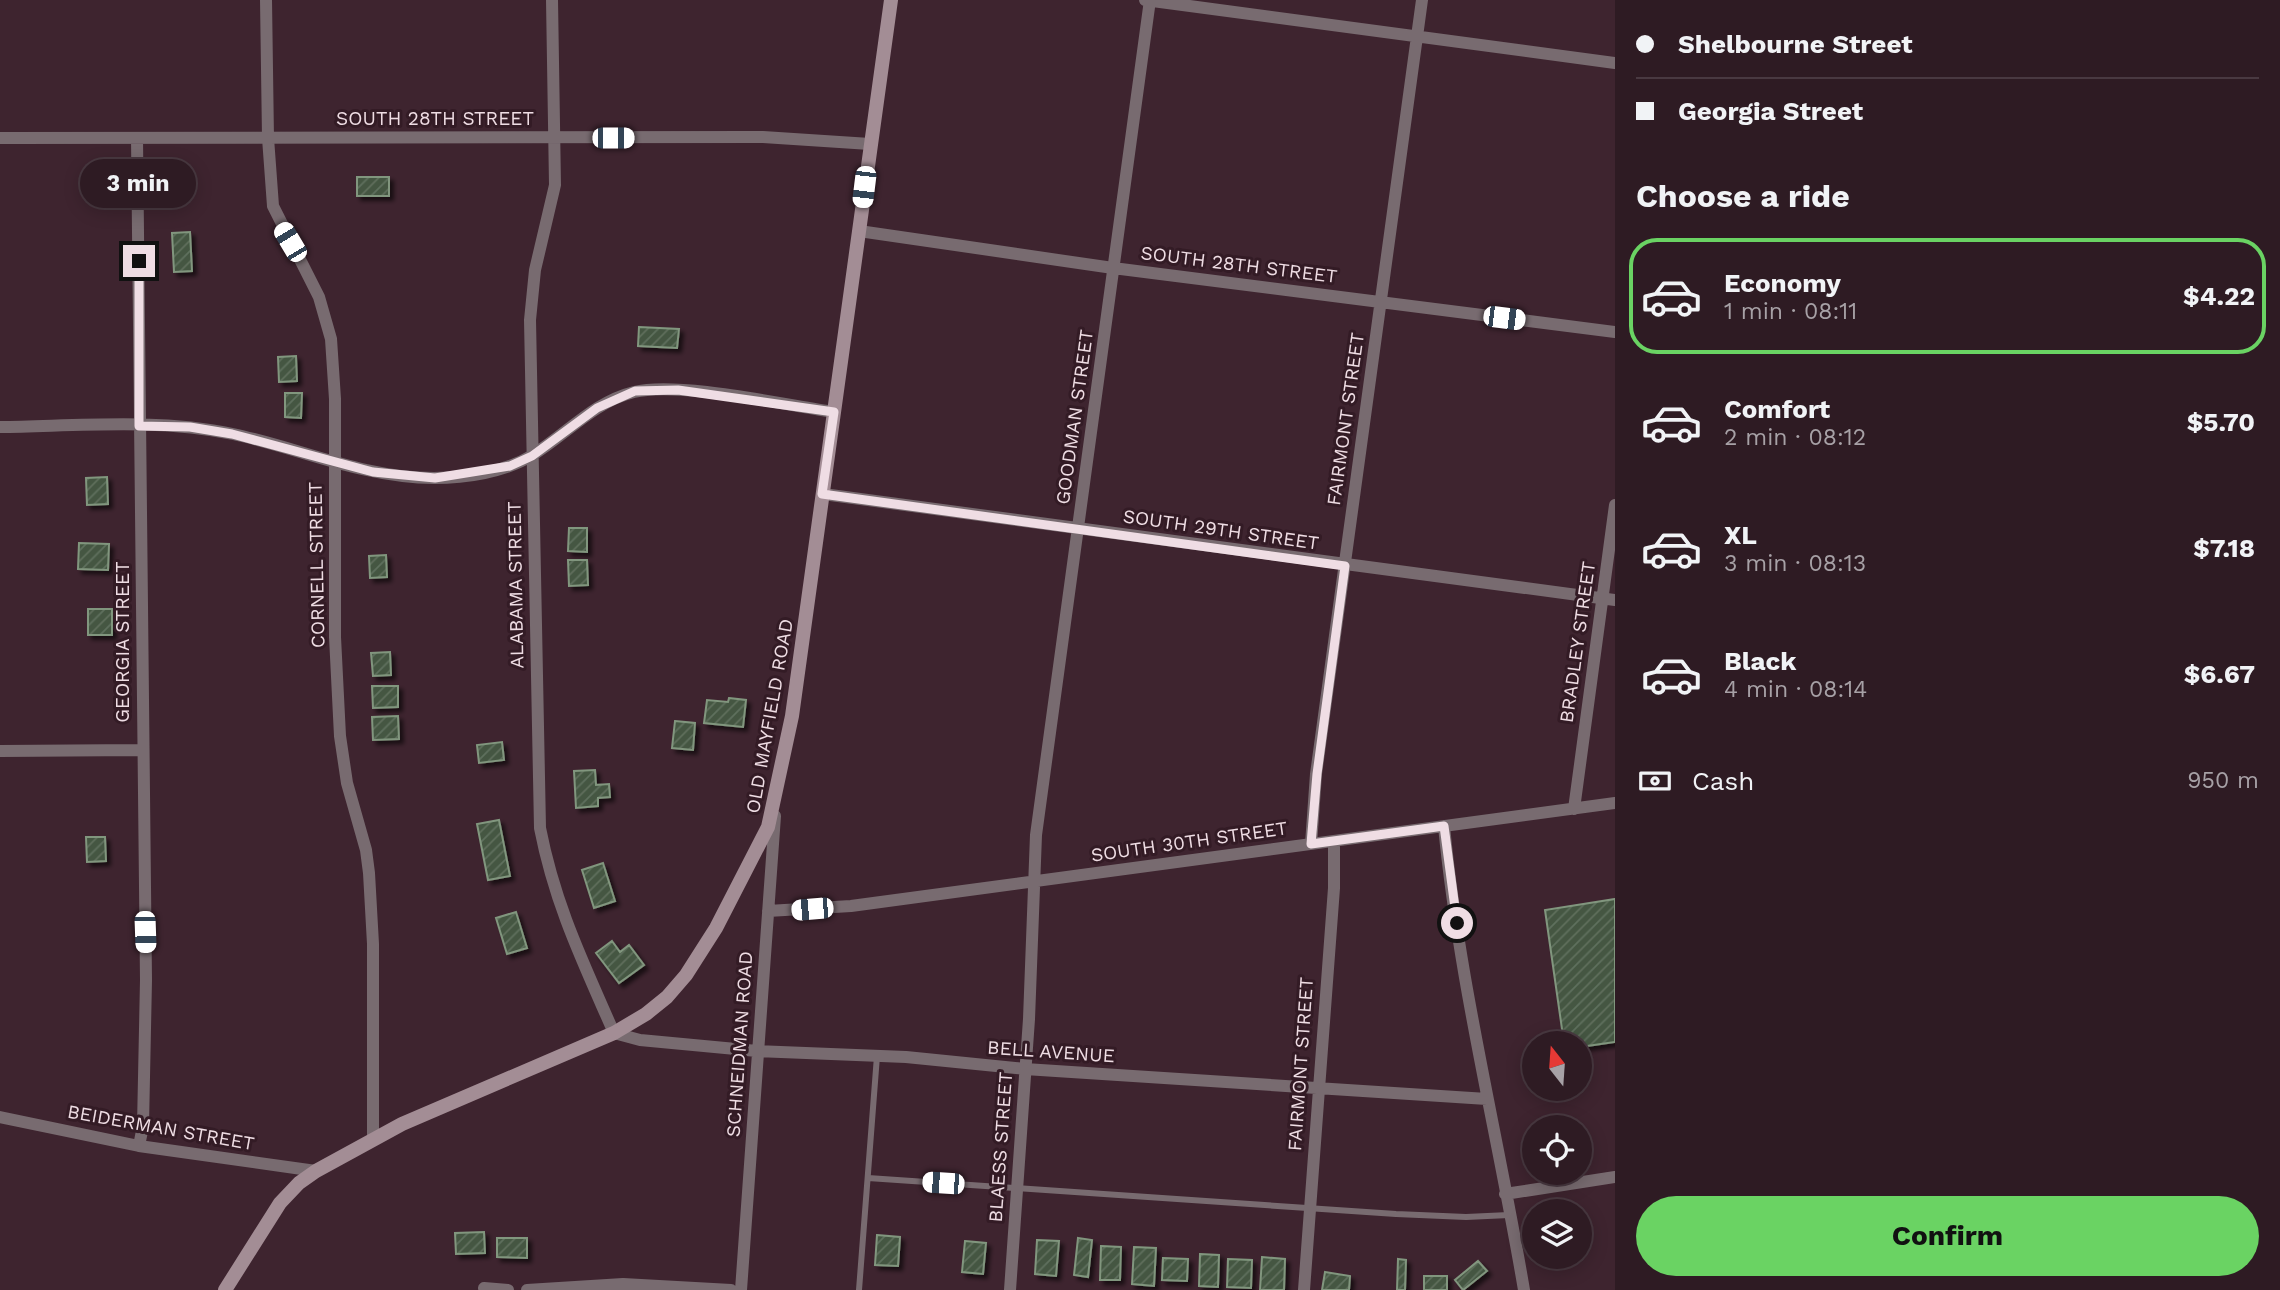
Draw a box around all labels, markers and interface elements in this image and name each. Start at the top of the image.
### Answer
text: Shelbourne Street [1678,29,1913,59]
text: Georgia Street [1678,96,1863,126]
street label: SOUTH 28TH STREET [336,107,534,130]
car [593,128,635,149]
callout: 3 min [81,160,197,208]
car [852,165,877,209]
text: 3 min [107,170,169,197]
text: Choose a ride [1636,177,1850,215]
car [271,219,310,265]
street label: SOUTH 28TH STREET [1139,241,1339,288]
route end [123,245,155,277]
icon: car [1640,265,1703,328]
text: Economy [1724,268,1841,298]
text: $4.22 [2183,281,2255,311]
text: 1 min · 08:11 [1724,298,1857,325]
car [1482,305,1527,331]
street label: GOODMAN STREET [1051,328,1098,506]
street label: FAIRMONT STREET [1322,331,1369,507]
icon: car [1640,391,1703,454]
text: Comfort [1724,394,1830,424]
text: $5.70 [2187,407,2255,437]
text: 2 min · 08:12 [1724,424,1866,451]
street label: CORNELL STREET [304,482,329,648]
street label: ALABAMA STREET [503,501,528,669]
street label: SOUTH 29TH STREET [1121,504,1320,555]
icon: car [1640,517,1703,580]
text: XL [1724,520,1757,550]
text: $7.18 [2193,533,2255,563]
text: 3 min · 08:13 [1724,550,1866,577]
street label: BRADLEY STREET [1555,560,1600,724]
street label: GEORGIA STREET [111,561,134,723]
street label: OLD MAYFIELD ROAD [741,617,798,815]
icon: car [1640,643,1703,706]
text: Black [1724,646,1796,676]
text: $6.67 [2184,659,2255,689]
text: 4 min · 08:14 [1724,676,1867,703]
icon: cash [1636,762,1674,800]
text: Cash [1692,766,1754,796]
text: 950 m [2187,767,2259,794]
street label: SOUTH 30TH STREET [1089,816,1289,867]
car [791,897,834,921]
route start [1441,907,1473,939]
car [134,911,157,953]
street label: SCHNEIDMAN ROAD [722,950,757,1138]
street label: FAIRMONT STREET [1283,976,1318,1152]
north arrow [1522,1031,1592,1101]
map controls [1522,1031,1592,1269]
street label: BELL AVENUE [986,1036,1116,1067]
street label: BLAESS STREET [984,1071,1017,1223]
street label: BEIDERMAN STREET [66,1100,256,1155]
button: locate [1522,1115,1592,1185]
car [922,1171,965,1195]
button: Confirm [1636,1196,2259,1276]
button: layers [1522,1199,1592,1269]

